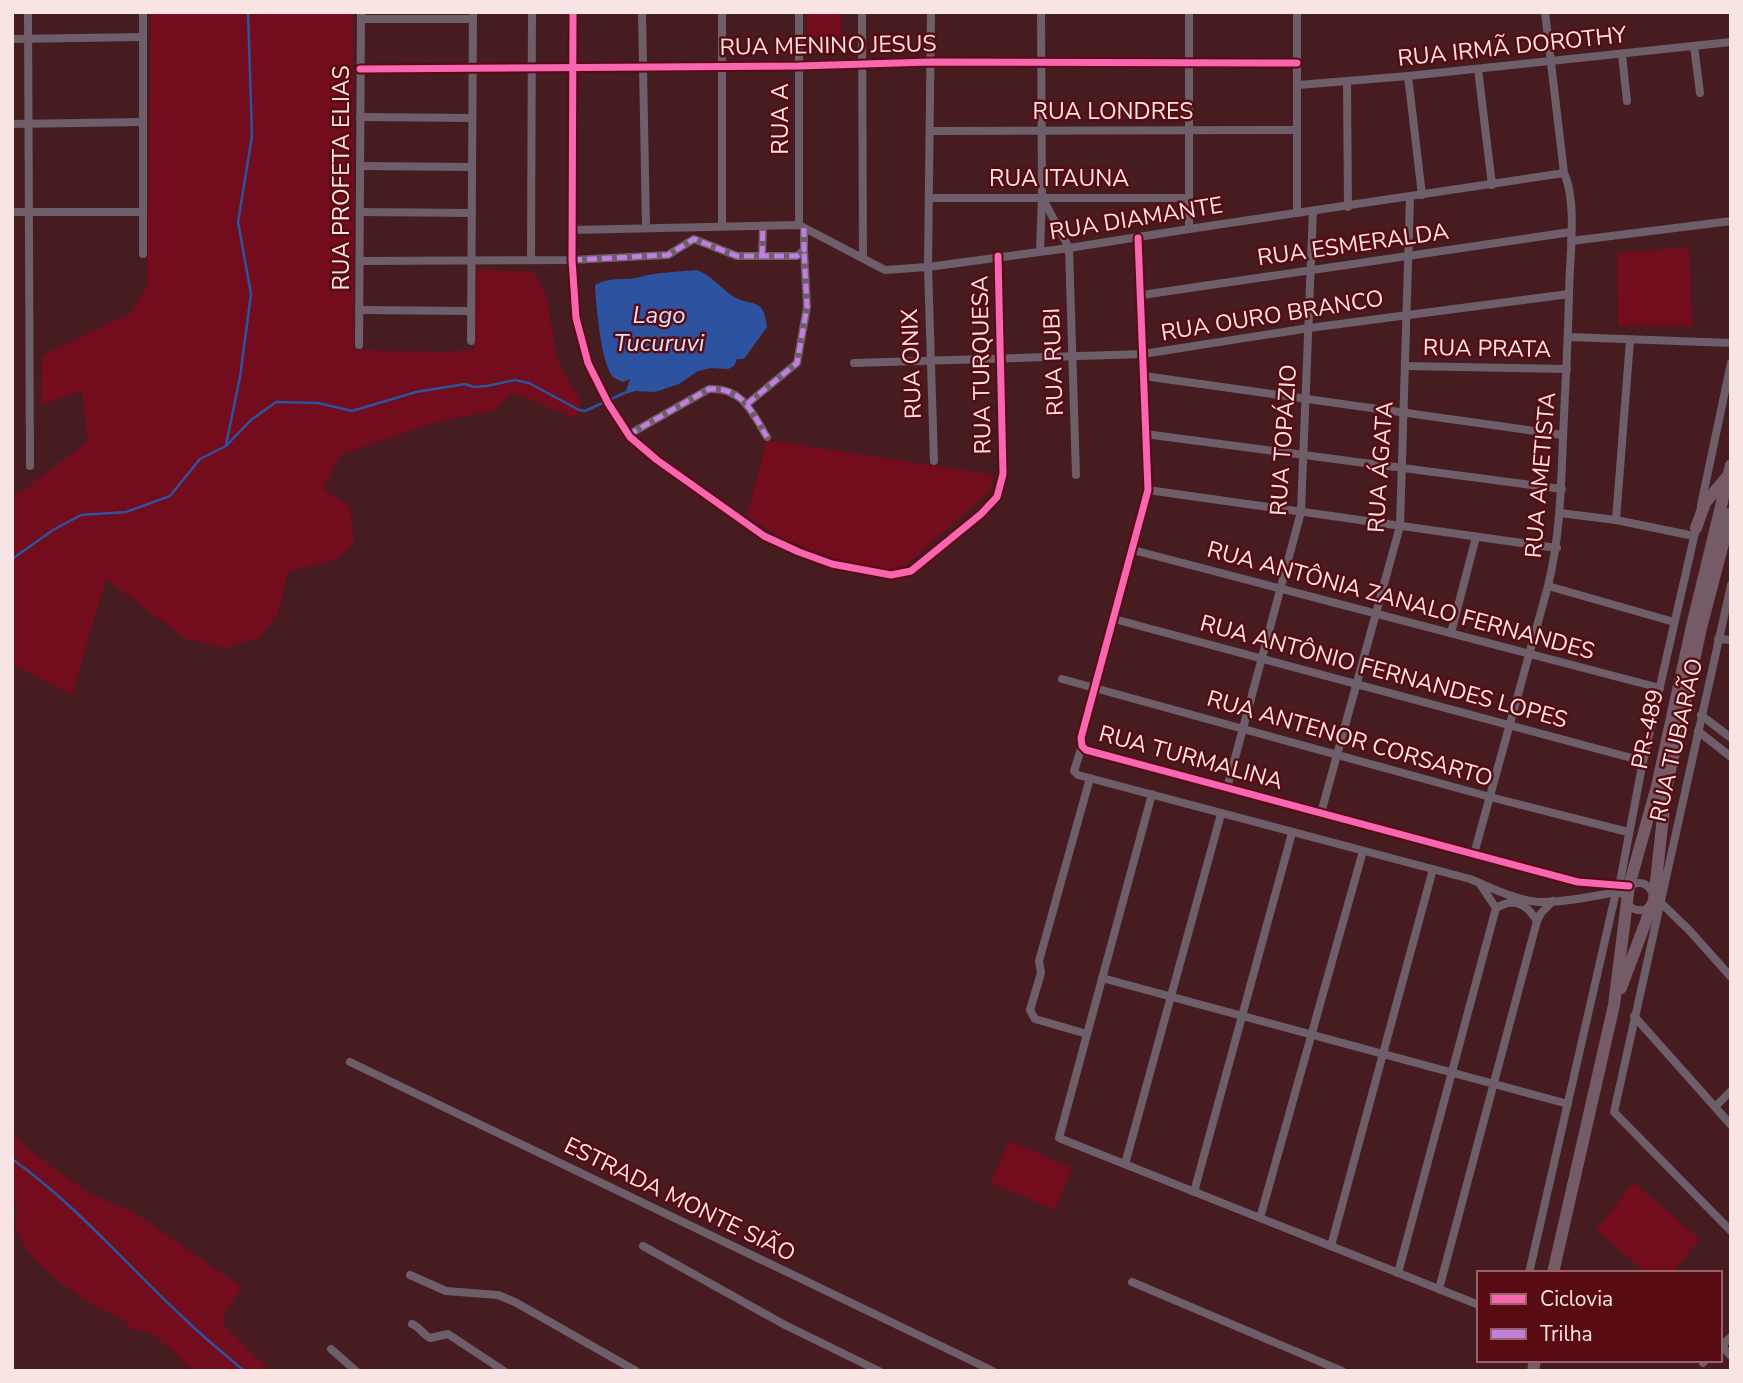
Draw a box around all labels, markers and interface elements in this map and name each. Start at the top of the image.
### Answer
street label: RUA IRMÃ DOROTHY [1396,19,1628,74]
street label: RUA MENINO JESUS [719,28,937,63]
street label: RUA PROFETA ELIAS [326,65,357,291]
street label: RUA A [765,83,796,155]
street label: RUA LONDRES [1033,96,1193,127]
street label: RUA ITAUNA [989,163,1129,194]
street label: RUA DIAMANTE [1047,189,1225,248]
street label: RUA ESMERALDA [1255,216,1451,273]
street label: RUA TURQUESA [964,275,999,455]
street label: RUA OURO BRANCO [1159,283,1386,348]
water label: Lago Tucuruvi [614,299,705,359]
street label: RUA RUBI [1036,307,1071,417]
street label: RUA ONIX [894,308,929,420]
street label: RUA PRATA [1423,332,1552,365]
street label: RUA TOPÁZIO [1263,363,1304,517]
street label: RUA AMETISTA [1518,390,1563,559]
street label: RUA ÁGATA [1360,400,1401,534]
street label: RUA ANTÔNIA ZANALO FERNANDES [1204,534,1598,667]
street label: RUA ANTÔNIO FERNANDES LOPES [1197,607,1571,736]
street label: RUA TUBARÃO [1643,655,1710,825]
street label: RUA ANTENOR CORSARTO [1203,683,1496,794]
street label: PR-489 [1624,686,1671,772]
street label: RUA TURMALINA [1095,718,1287,797]
street label: ESTRADA MONTE SIÃO [559,1130,801,1269]
legend [1477,1271,1722,1362]
text: Ciclovia [1540,1285,1613,1313]
text: Trilha [1540,1320,1593,1348]

